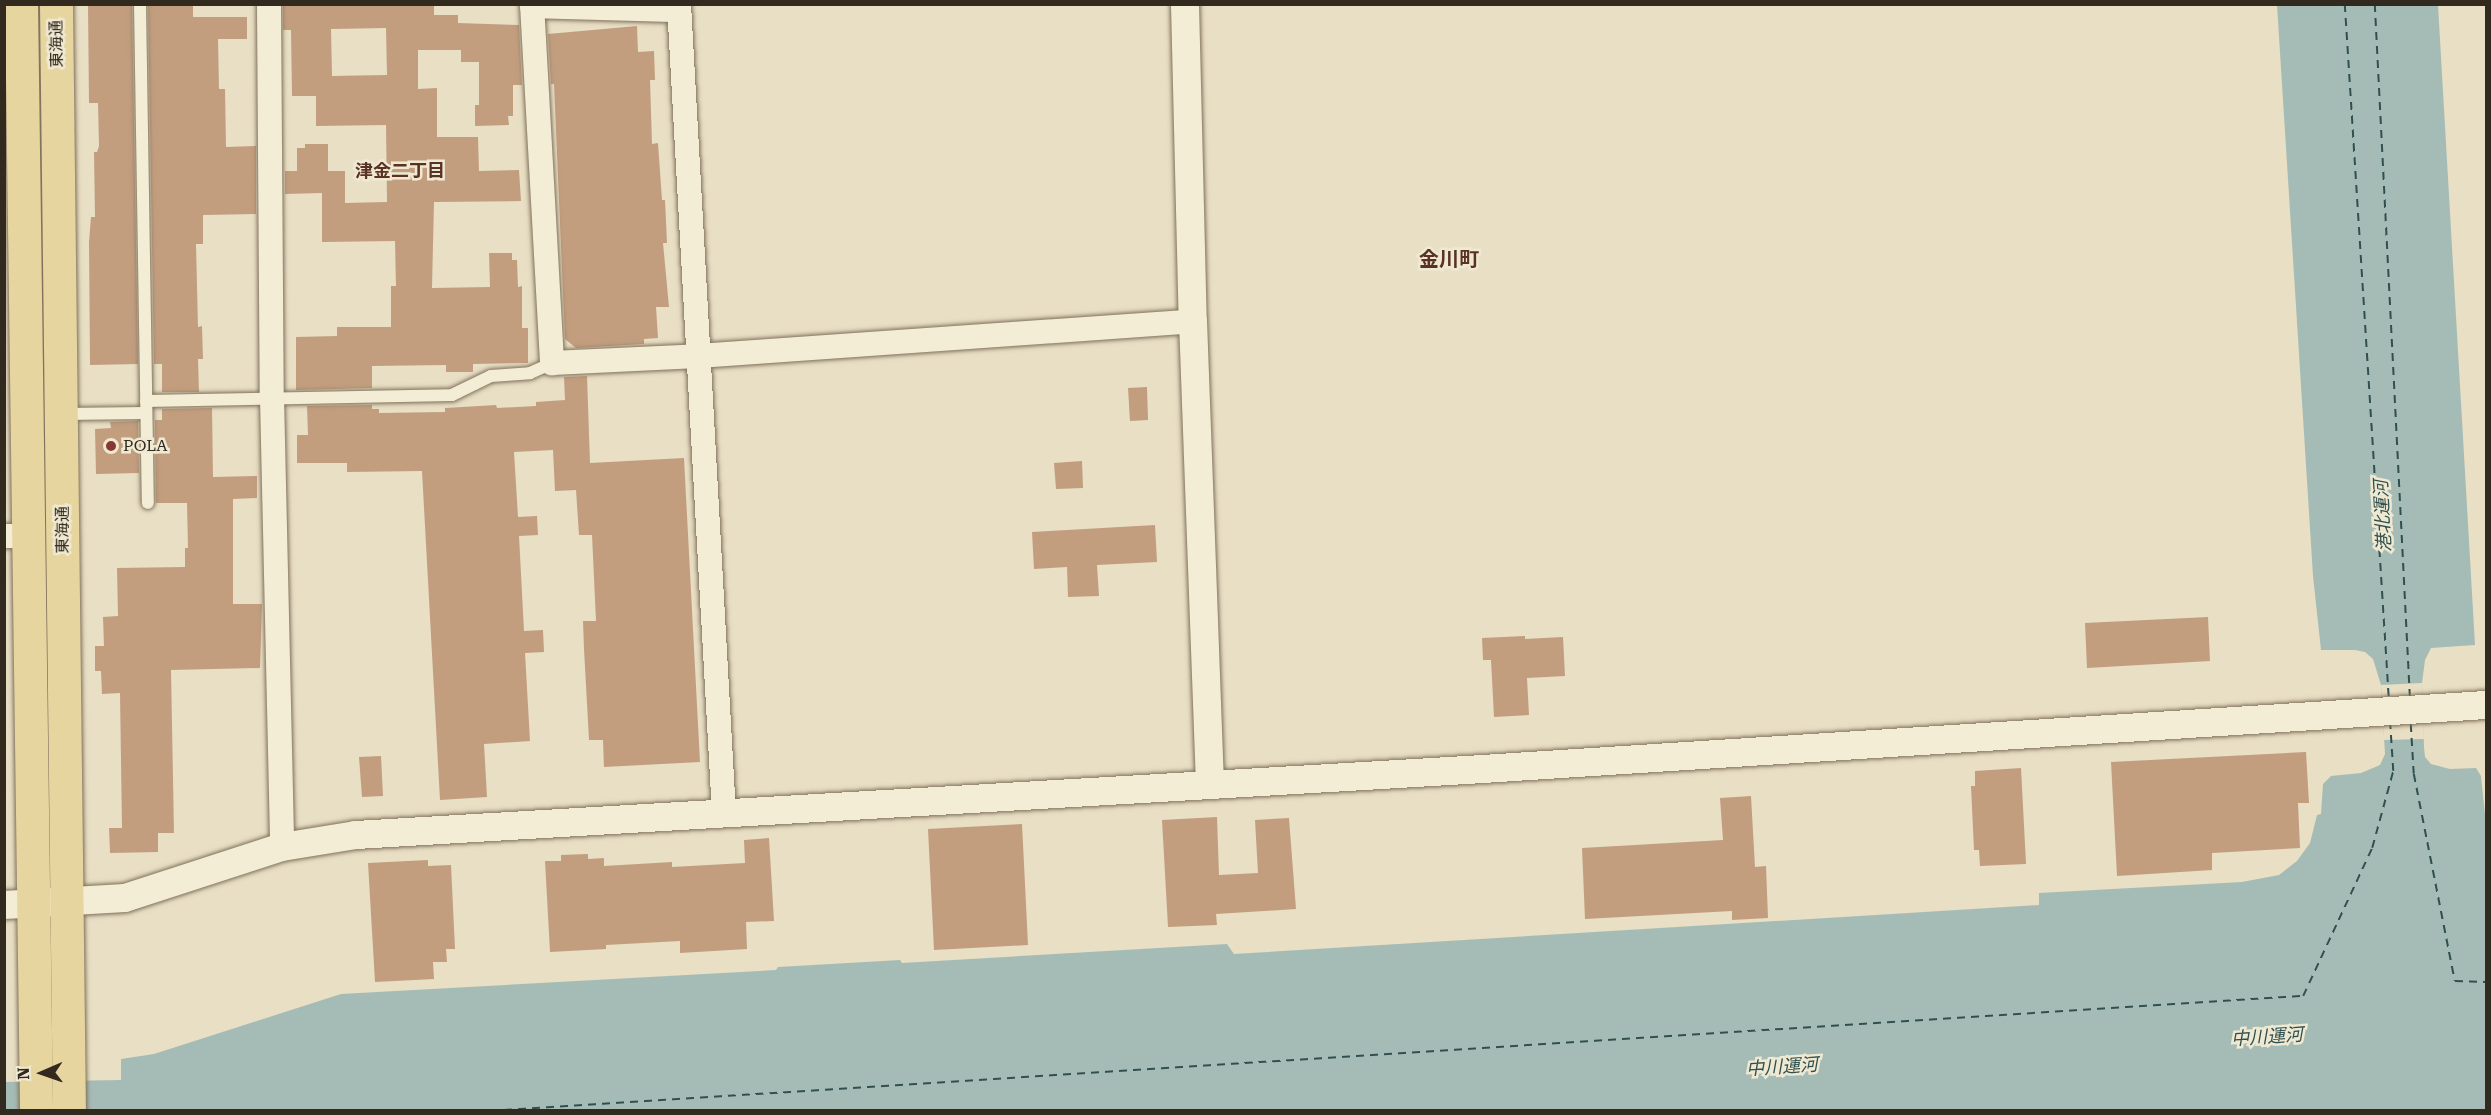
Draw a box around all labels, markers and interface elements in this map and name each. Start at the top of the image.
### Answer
street label: 東海通 [47,20,67,68]
district label: 津金二丁目 [355,160,445,182]
district label: 金川町 [1419,247,1479,271]
place label: POLA [123,436,168,456]
marker: POLA [104,439,118,453]
water label: 港北運河 [2370,479,2396,553]
street label: 東海通 [53,506,73,554]
water label: 中川運河 [2230,1024,2304,1050]
north arrow [12,1043,72,1103]
water label: 中川運河 [1745,1054,1819,1080]
text: N [14,1067,33,1080]

